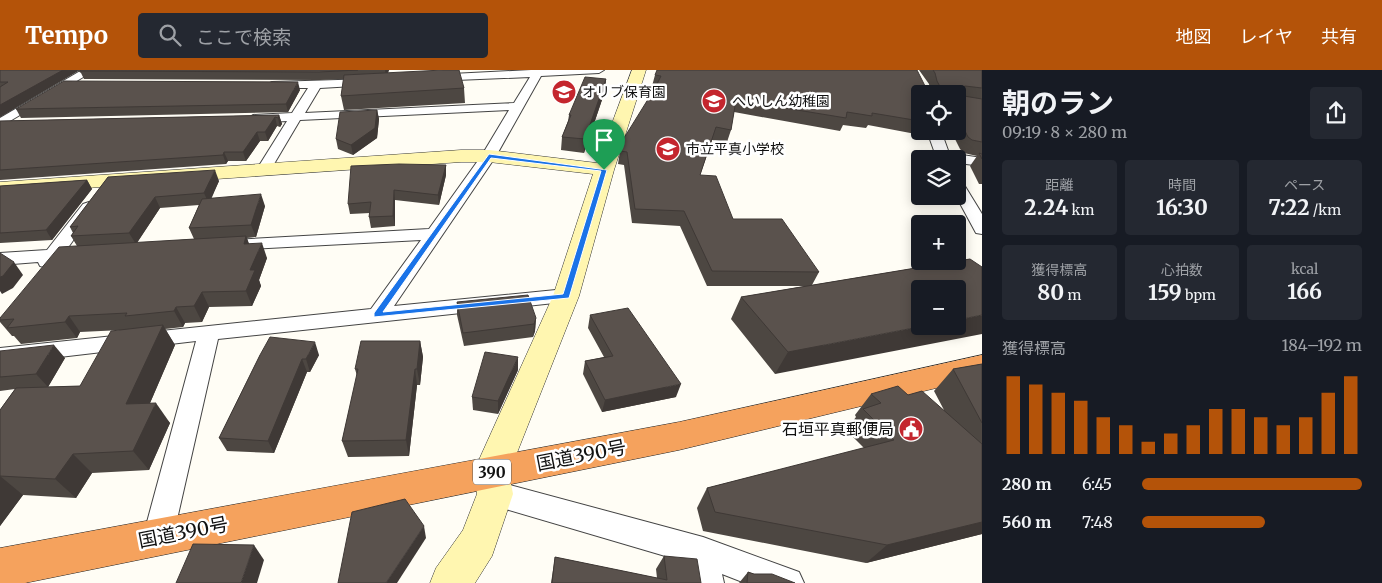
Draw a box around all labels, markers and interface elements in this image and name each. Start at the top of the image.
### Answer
search box [138,13,488,58]
text: Tempo [25,20,108,51]
icon: search [156,21,184,49]
text: ここで検索 [196,25,291,49]
text: 地図 [1176,25,1212,48]
text: レイヤ [1240,25,1293,48]
text: 共有 [1321,25,1357,48]
school or university icon: オリブ保育園 [551,79,577,105]
place label: オリブ保育園 [582,83,666,101]
map controls [911,85,966,335]
button: locate [911,85,966,140]
text: 朝のラン [1002,85,1114,121]
button: share [1310,87,1362,139]
school or university icon: へいしん幼稚園 [701,88,727,114]
place label: へいしん幼稚園 [732,92,830,110]
pin [583,119,625,170]
text: 09:19 · 8 × 280 m [1002,122,1127,142]
icon: arrive [590,126,618,154]
school or university icon: 市立平真小学校 [655,136,681,162]
place label: 市立平真小学校 [686,140,784,158]
button: layers [911,150,966,205]
text: 距離 [1045,176,1073,194]
text: 時間 [1168,176,1196,194]
text: ペース [1284,176,1325,194]
text: 2.24 [1024,194,1068,221]
text: 16:30 [1156,194,1208,221]
text: 7:22 [1268,194,1310,221]
text: km [1068,201,1094,219]
text: /km [1310,201,1341,219]
button: + [911,215,966,270]
text: kcal [1291,260,1318,278]
text: 獲得標高 [1031,261,1087,279]
text: 心拍数 [1161,261,1203,279]
text: 166 [1287,278,1322,305]
text: 80 [1037,279,1064,306]
text: 159 [1148,279,1182,306]
button: − [911,280,966,335]
text: m [1064,286,1081,304]
text: bpm [1182,286,1216,304]
text: 184–192 m [1281,335,1362,355]
text: 獲得標高 [1002,338,1066,358]
public building icon: 石垣平真郵便局 [898,416,924,442]
place label: 石垣平真郵便局 [782,419,894,439]
street label: 国道390号 [534,435,628,475]
road number: 390 [473,460,511,484]
text: 280 m [1002,474,1052,494]
text: 6:45 [1082,474,1112,494]
street label: 国道390号 [136,512,230,552]
text: 560 m [1002,512,1051,532]
text: 7:48 [1082,512,1113,532]

